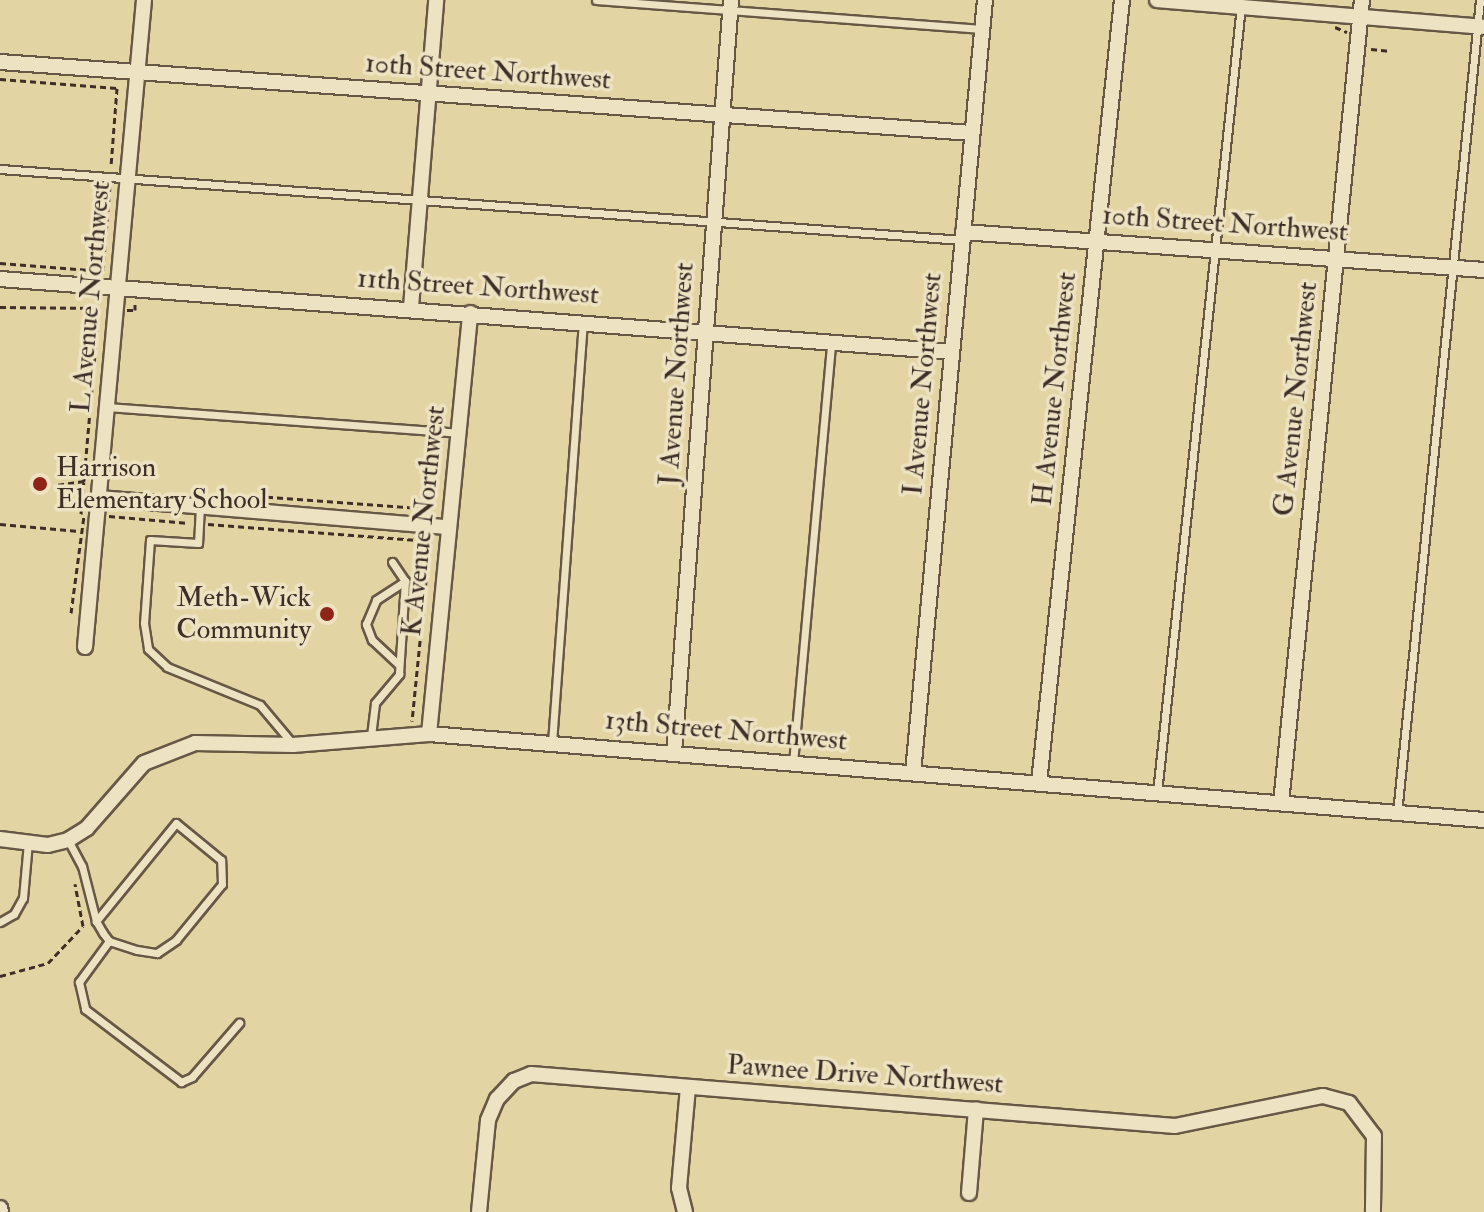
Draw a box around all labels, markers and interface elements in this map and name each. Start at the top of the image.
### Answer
street label: 10th Street Northwest [364,47,612,97]
street label: L Avenue Northwest [64,180,118,414]
street label: 10th Street Northwest [1101,199,1349,249]
street label: J Avenue Northwest [652,261,702,487]
street label: 11th Street Northwest [356,262,600,312]
street label: H Avenue Northwest [1026,270,1084,508]
street label: I Avenue Northwest [897,271,949,497]
street label: G Avenue Northwest [1267,280,1325,518]
street label: K Avenue Northwest [395,404,453,638]
place label: Harrison Elementary School [56,451,267,517]
marker: Harrison Elementary School [31,475,49,493]
place label: Meth-Wick Community [176,581,311,647]
marker: Meth-Wick Community [318,605,336,623]
street label: 13th Street Northwest [604,704,848,758]
street label: Pawnee Drive Northwest [726,1049,1004,1101]

